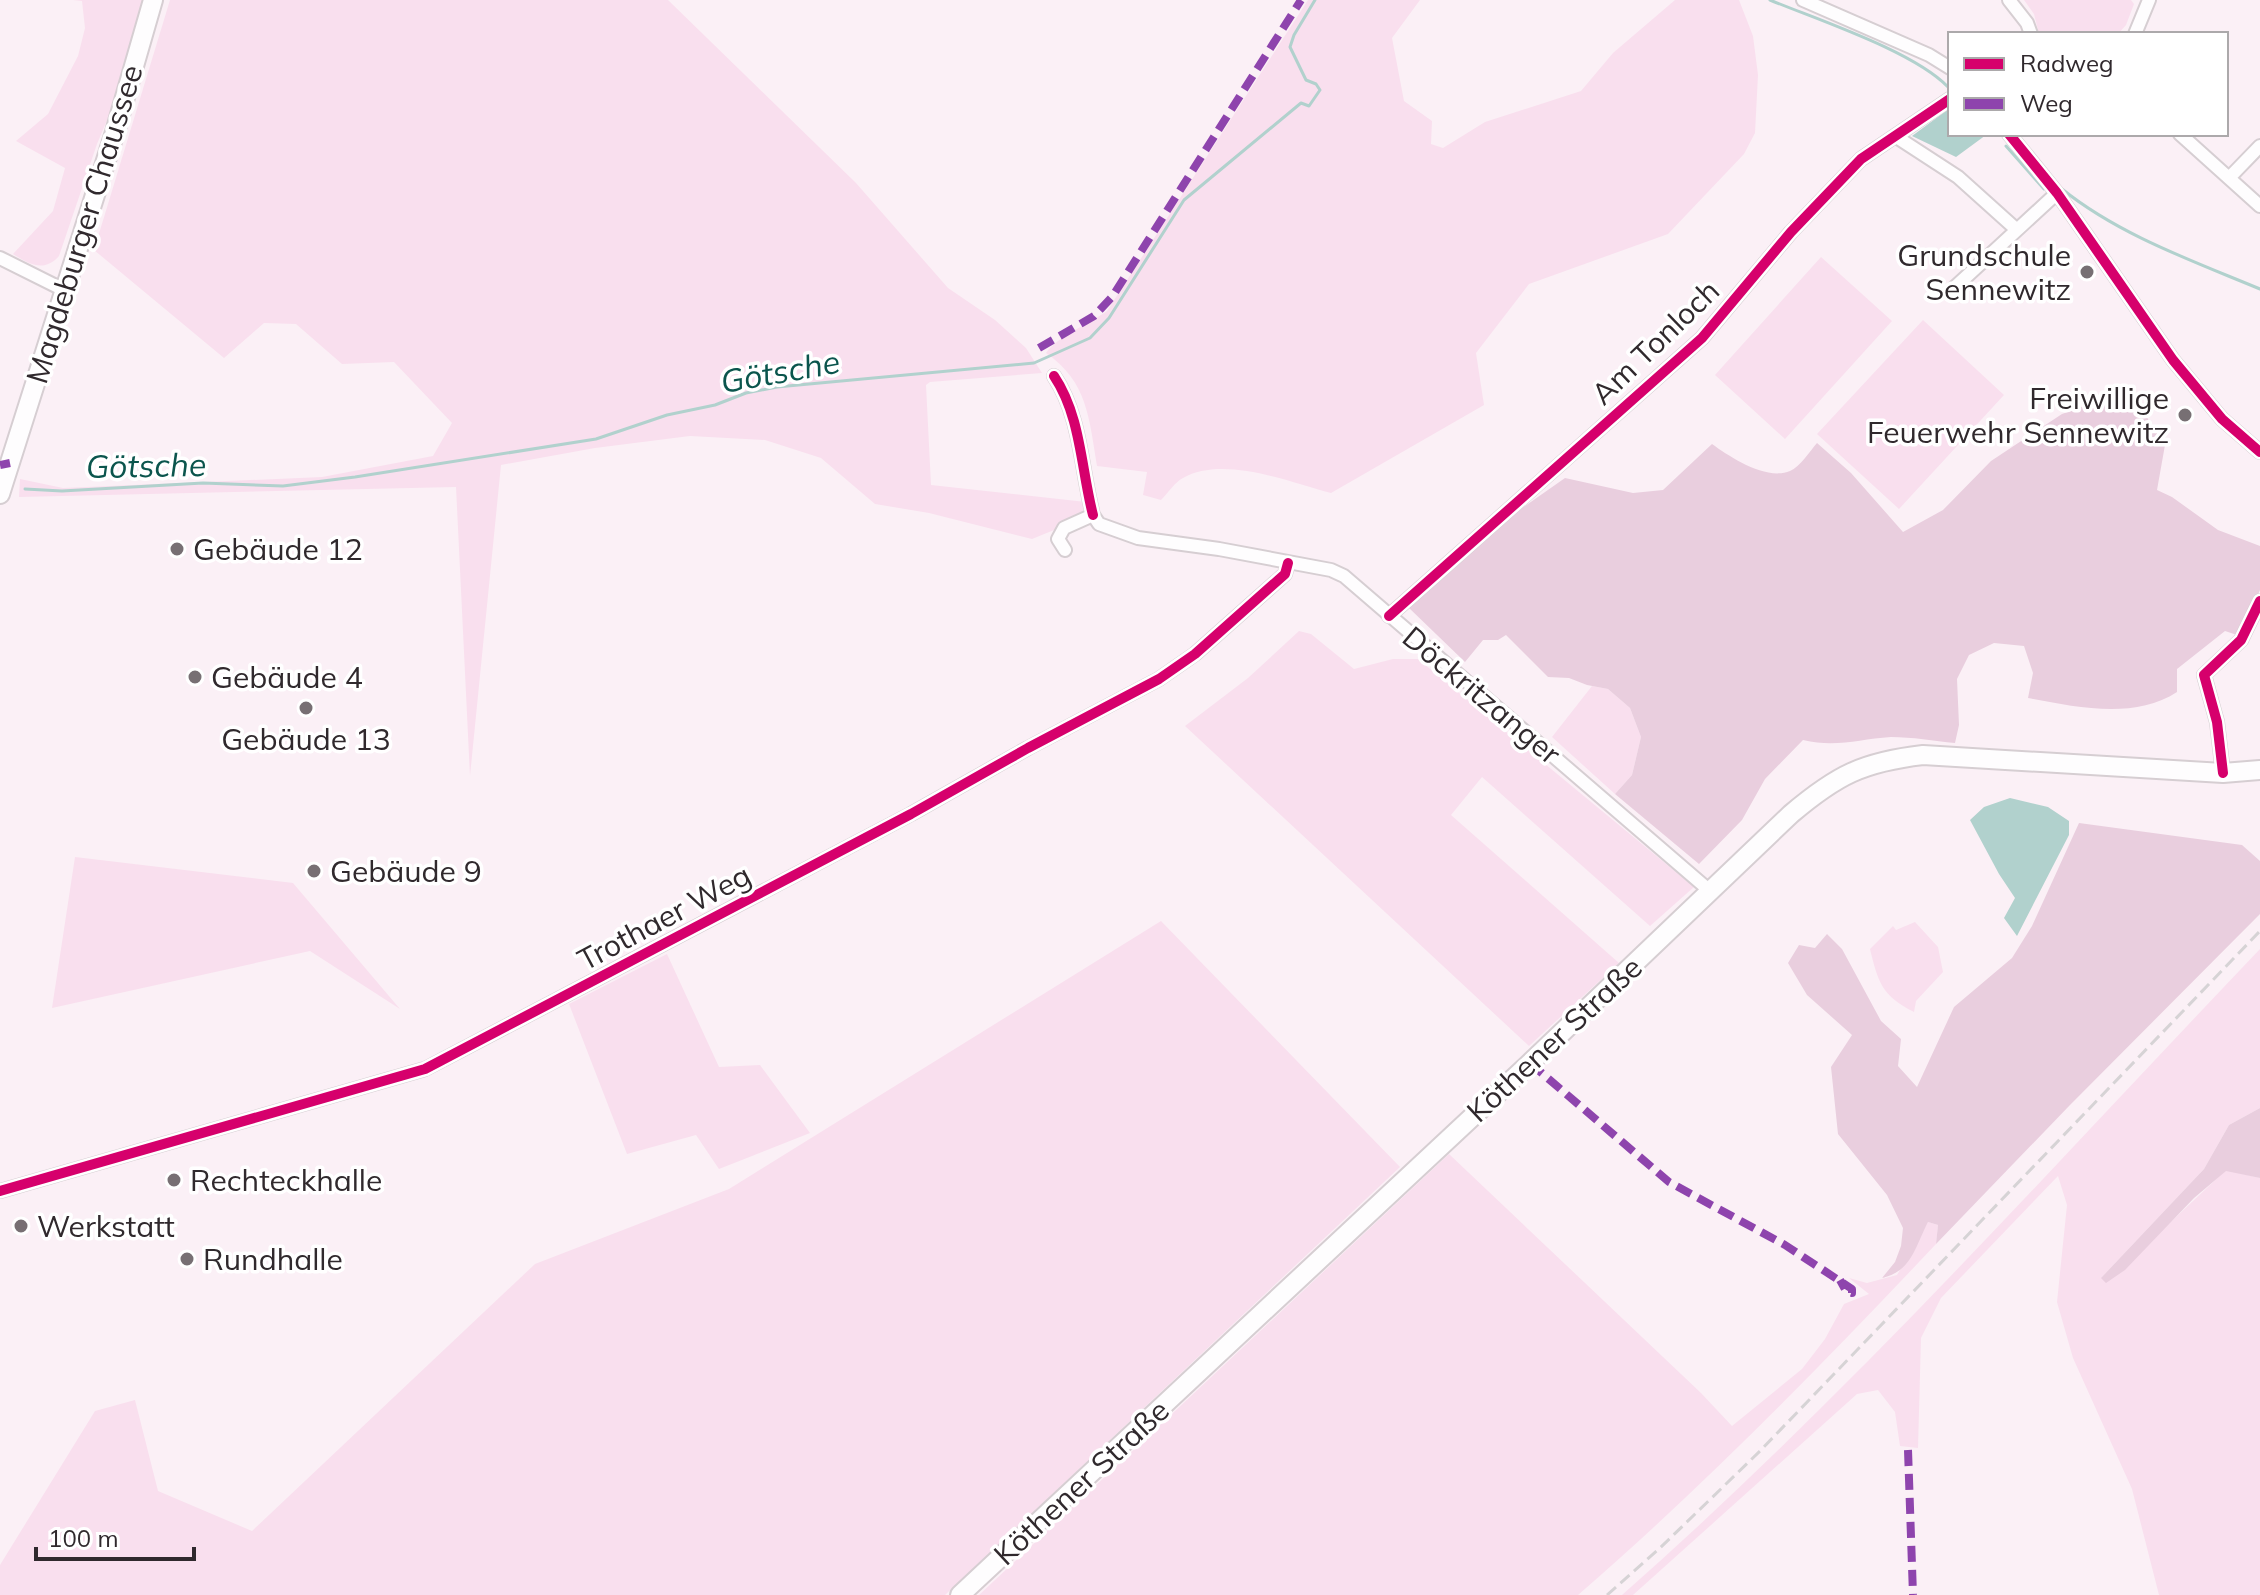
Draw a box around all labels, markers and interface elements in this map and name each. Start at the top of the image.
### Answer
legend [1948,32,2228,136]
text: Radweg [2020,48,2114,78]
street label: Magdeburger Chaussee [17,60,151,388]
text: Weg [2020,88,2073,118]
place label: Grundschule Sennewitz [1897,236,2071,308]
marker: Grundschule Sennewitz [2078,263,2096,281]
street label: Am Tonloch [1583,272,1727,412]
water label: Götsche [717,341,843,401]
place label: Freiwillige Feuerwehr Sennewitz [1867,379,2169,451]
marker: Freiwillige Feuerwehr Sennewitz [2176,406,2194,424]
water label: Götsche [85,444,207,486]
place label: Gebäude 12 [193,530,363,568]
marker: Gebäude 12 [168,540,186,558]
street label: Döckritzanger [1395,618,1569,772]
place label: Gebäude 4 [211,658,363,696]
marker: Gebäude 4 [186,668,204,686]
marker: Gebäude 13 [297,699,315,717]
place label: Gebäude 13 [221,720,391,758]
place label: Gebäude 9 [330,852,482,890]
street label: Trothaer Weg [571,855,757,979]
marker: Gebäude 9 [305,862,323,880]
street label: Köthener Straße [1458,948,1650,1130]
place label: Rechteckhalle [190,1161,382,1199]
marker: Rechteckhalle [165,1171,183,1189]
place label: Werkstatt [37,1207,175,1245]
marker: Werkstatt [12,1217,30,1235]
place label: Rundhalle [203,1240,343,1278]
marker: Rundhalle [178,1250,196,1268]
street label: Köthener Straße [985,1391,1177,1573]
scale bar [36,1511,194,1561]
text: 100 m [48,1523,119,1553]

